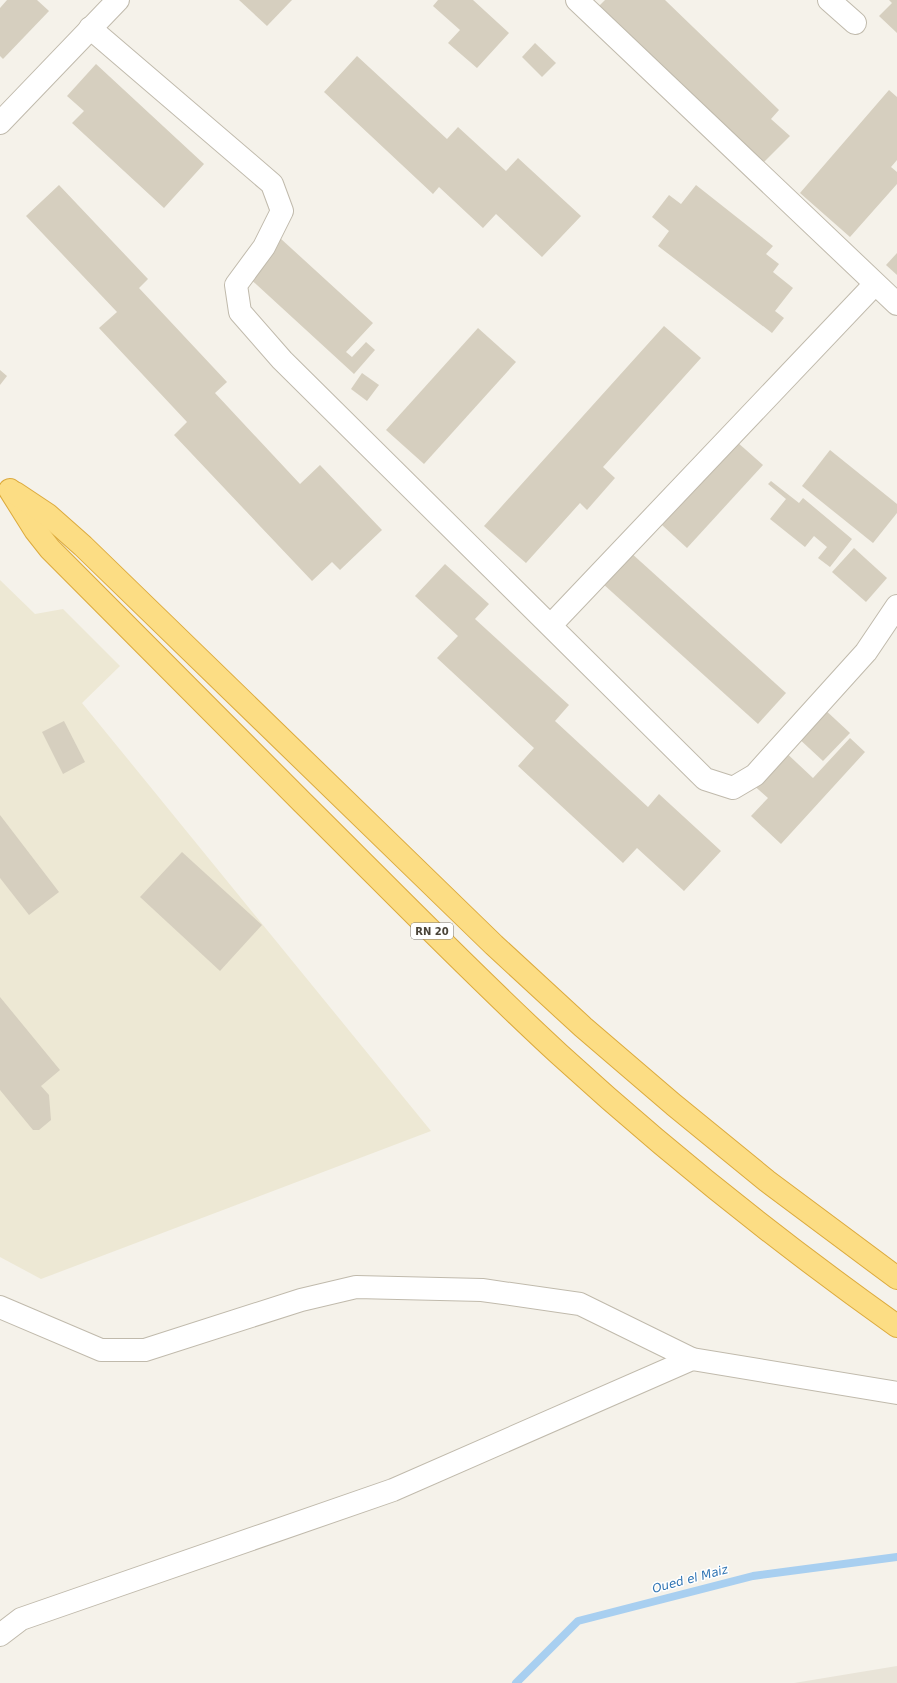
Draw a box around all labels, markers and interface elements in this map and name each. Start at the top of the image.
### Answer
road number: RN 20 [411,923,453,939]
water label: Oued el Maiz [651,1562,730,1596]

